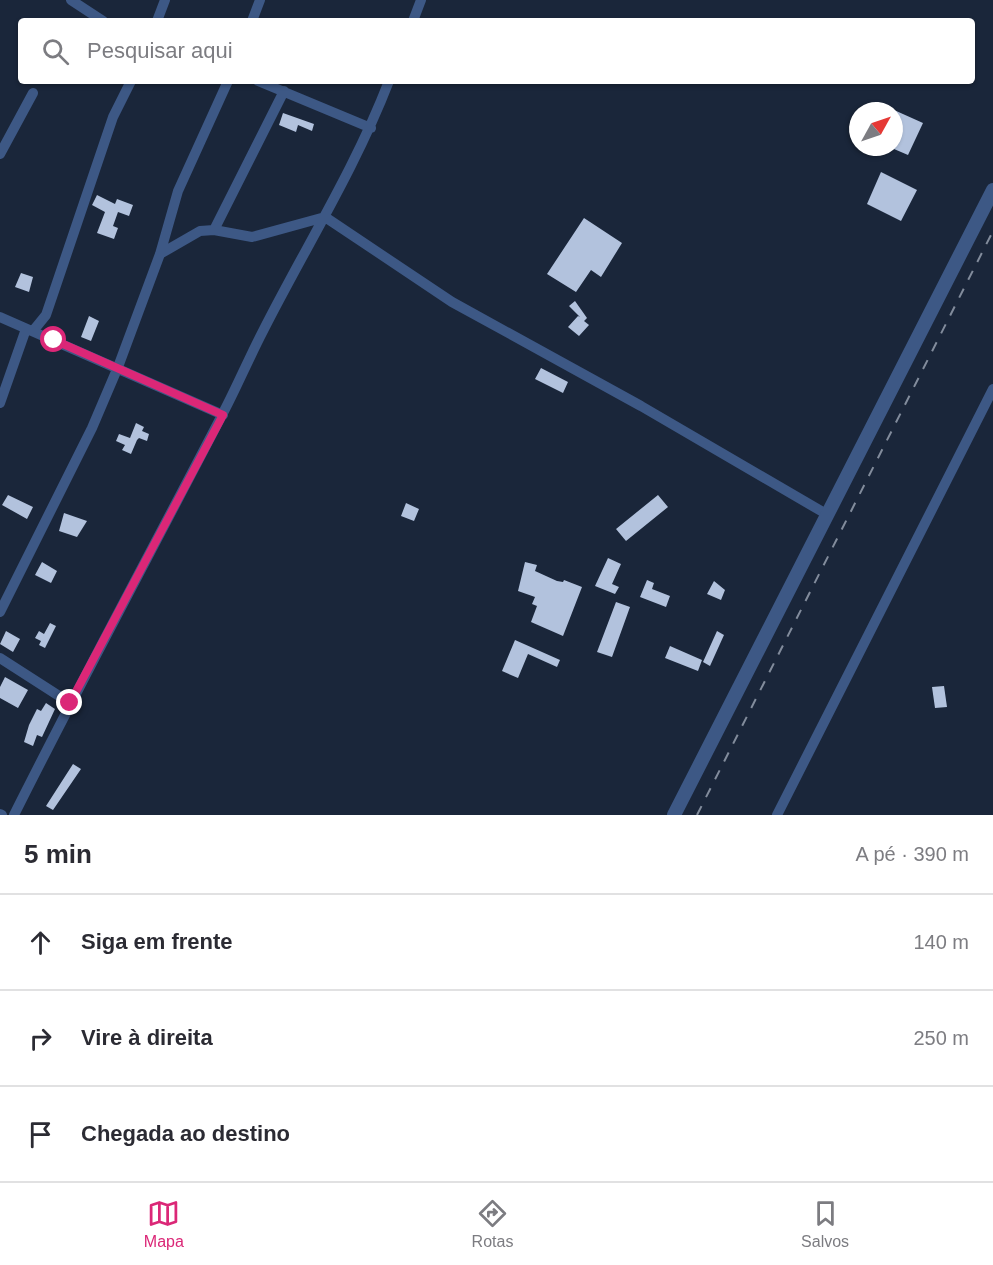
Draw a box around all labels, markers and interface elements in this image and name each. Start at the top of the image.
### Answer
search box [18,18,975,84]
icon: search [39,35,72,68]
text: Pesquisar aqui [87,38,233,63]
north arrow [849,102,903,156]
route start [40,326,66,352]
route end [56,689,82,715]
text: 5 min [24,839,92,869]
text: A pé · 390 m [856,843,969,865]
icon: ahead [24,926,57,959]
text: Siga em frente [81,929,233,954]
text: 140 m [913,931,969,953]
icon: right [24,1022,57,1055]
text: Vire à direita [81,1025,213,1050]
text: 250 m [913,1027,969,1049]
icon: arrive [24,1118,57,1151]
text: Chegada ao destino [81,1121,290,1146]
tab: Mapa [144,1197,184,1251]
tab: Rotas [472,1197,513,1251]
tab: Salvos [801,1197,849,1251]

